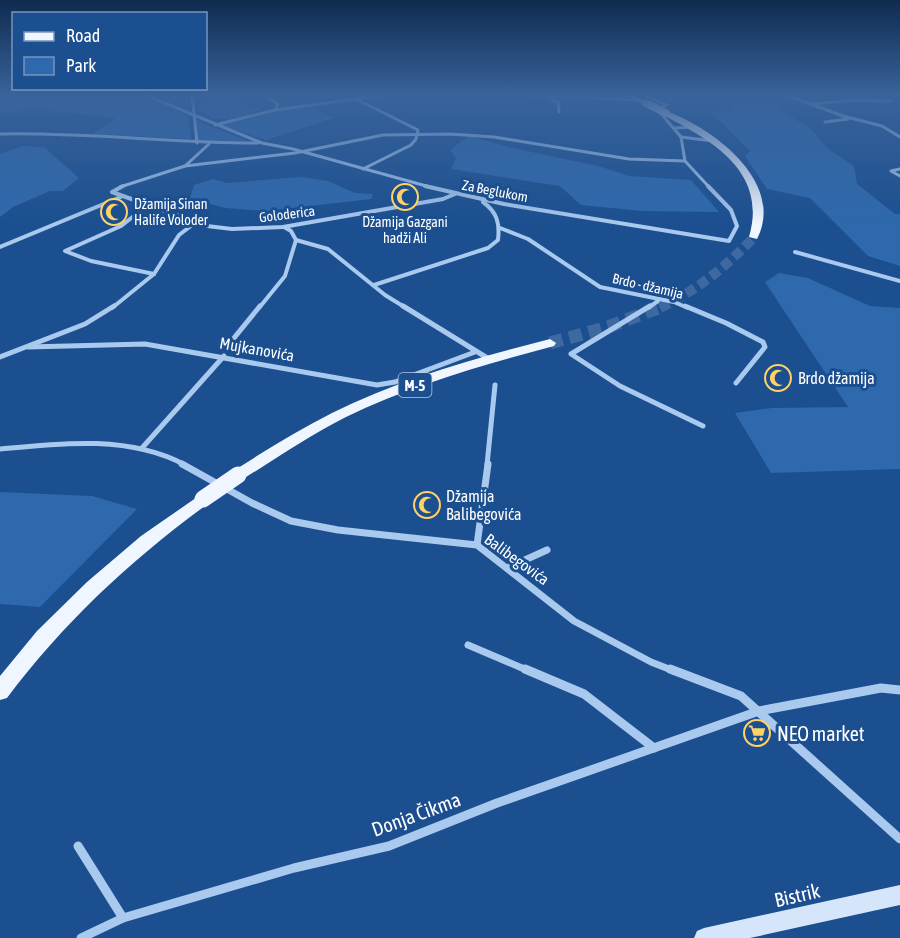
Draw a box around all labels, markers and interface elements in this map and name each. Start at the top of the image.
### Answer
legend [12,12,207,90]
text: Road [66,25,100,46]
text: Park [66,55,96,76]
street label: Za Beglukom [461,177,529,205]
mosque icon: Džamija Gazgani hadži Ali [390,182,420,212]
place label: Džamija Sinan Halife Voloder [134,196,209,228]
mosque icon: Džamija Sinan Halife Voloder [99,197,129,227]
street label: Goloderica [258,203,316,225]
place label: Džamija Gazgani hadži Ali [362,214,448,246]
street label: Brdo - džamija [611,270,685,302]
street label: Mujkanovića [218,334,296,365]
mosque icon: Brdo džamija [763,363,793,393]
place label: Brdo džamija [798,369,875,388]
road number: M-5 [398,373,432,397]
place label: Džamija Balibegovića [446,487,521,524]
mosque icon: Džamija Balibegovića [412,490,442,520]
street label: Balibegovića [481,530,553,589]
supermarket icon: NEO market [742,718,772,748]
place label: NEO market [777,722,865,745]
street label: Donja Čikma [368,787,464,841]
street label: Bistrik [772,879,822,911]

